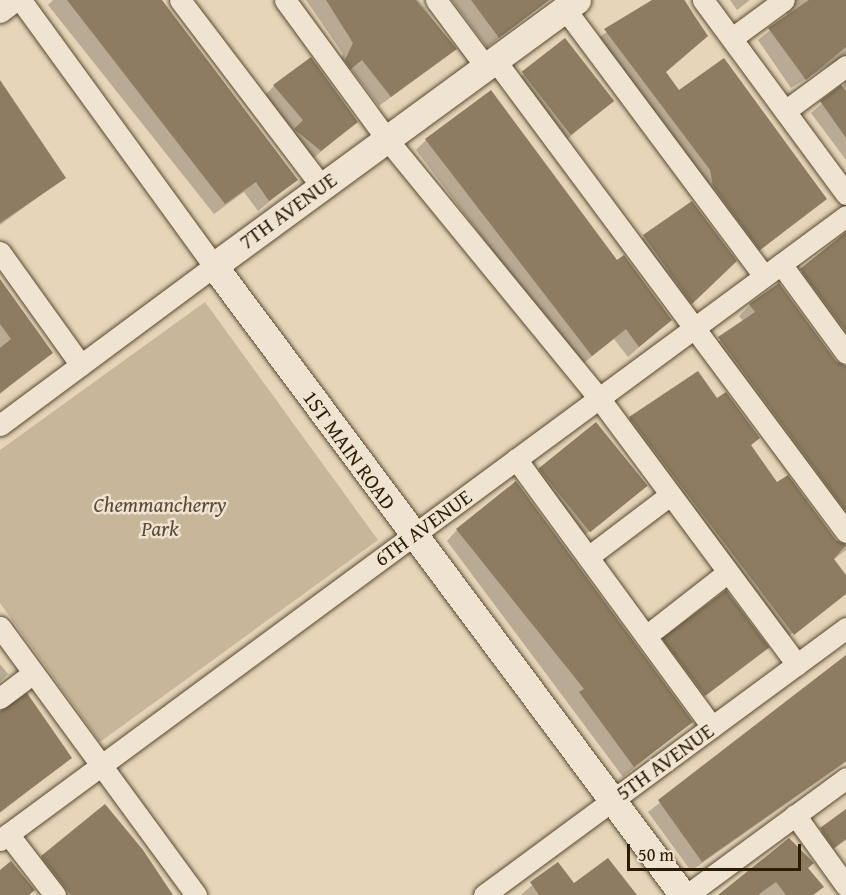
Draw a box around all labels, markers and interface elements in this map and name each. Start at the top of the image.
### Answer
street label: 7TH AVENUE [234,167,342,255]
street label: 1ST MAIN ROAD [297,385,401,515]
street label: 6TH AVENUE [369,484,477,572]
park label: Chemmancherry Park [93,492,227,542]
street label: 5TH AVENUE [611,718,719,806]
scale bar [630,832,804,870]
text: 50 m [638,841,674,868]

